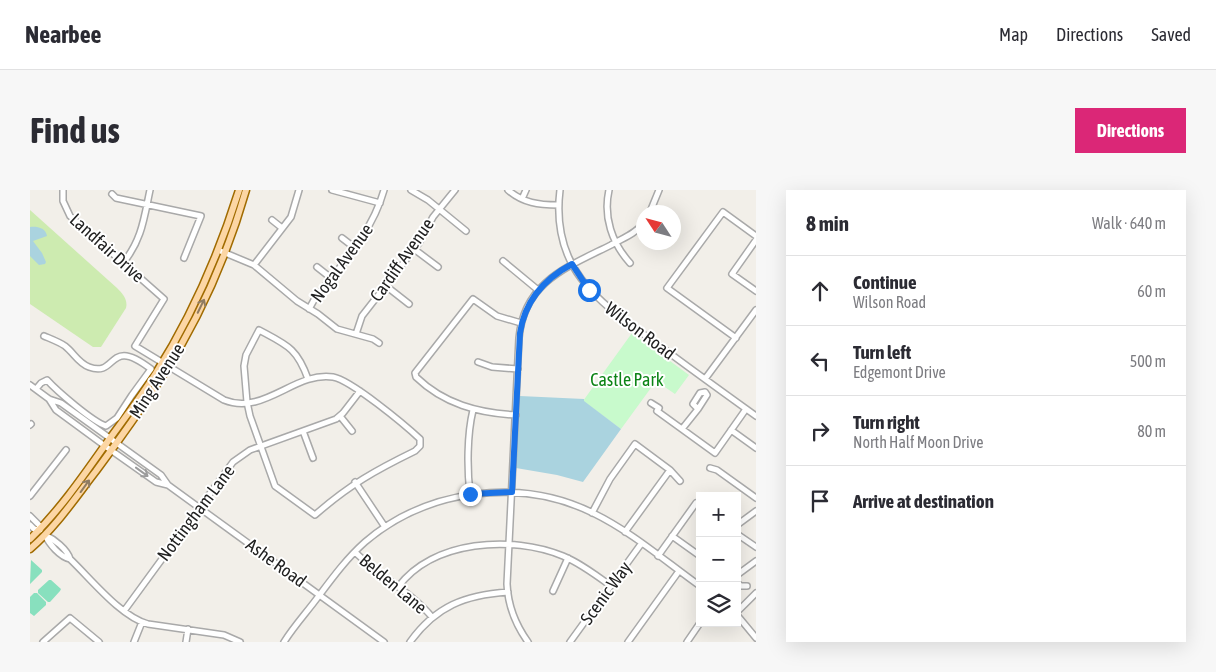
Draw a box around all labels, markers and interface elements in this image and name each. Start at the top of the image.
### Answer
text: Nearbee [25,21,101,48]
text: Map [999,24,1028,45]
text: Directions [1056,24,1123,45]
text: Saved [1151,24,1191,45]
button: Directions [1075,108,1186,153]
text: Find us [30,110,120,150]
north arrow [636,205,681,250]
street label: Landfair Drive [66,209,149,286]
text: 8 min [806,211,849,235]
street label: Cardiff Avenue [365,214,438,305]
text: Walk · 640 m [1092,214,1166,232]
street label: Nogal Avenue [306,219,377,306]
text: Continue [853,271,917,293]
icon: ahead [806,277,834,305]
route start [578,279,601,302]
text: 60 m [1137,282,1166,300]
text: Wilson Road [853,293,926,311]
street label: Wilson Road [601,297,680,364]
one-way arrow [197,299,207,314]
street label: Ming Avenue [125,339,189,422]
text: Turn left [853,341,911,363]
icon: left [806,347,834,375]
text: 500 m [1130,352,1166,370]
text: Edgemont Drive [853,363,946,381]
park label: Castle Park [590,369,664,390]
text: Turn right [853,411,920,433]
icon: right [806,417,834,445]
text: 80 m [1137,422,1166,440]
text: North Half Moon Drive [853,433,983,451]
street label: Nottingham Lane [153,461,239,565]
one-way arrow [135,467,149,477]
one-way arrow [79,480,90,493]
route end [459,483,482,506]
icon: arrive [806,487,834,515]
text: Arrive at destination [853,490,994,512]
map controls [696,492,741,627]
button: + [696,492,741,537]
street label: Ashe Road [242,534,310,591]
button: − [696,537,741,582]
street label: Belden Lane [355,549,431,618]
street label: Scenic Way [576,557,635,628]
button: layers [696,582,741,627]

